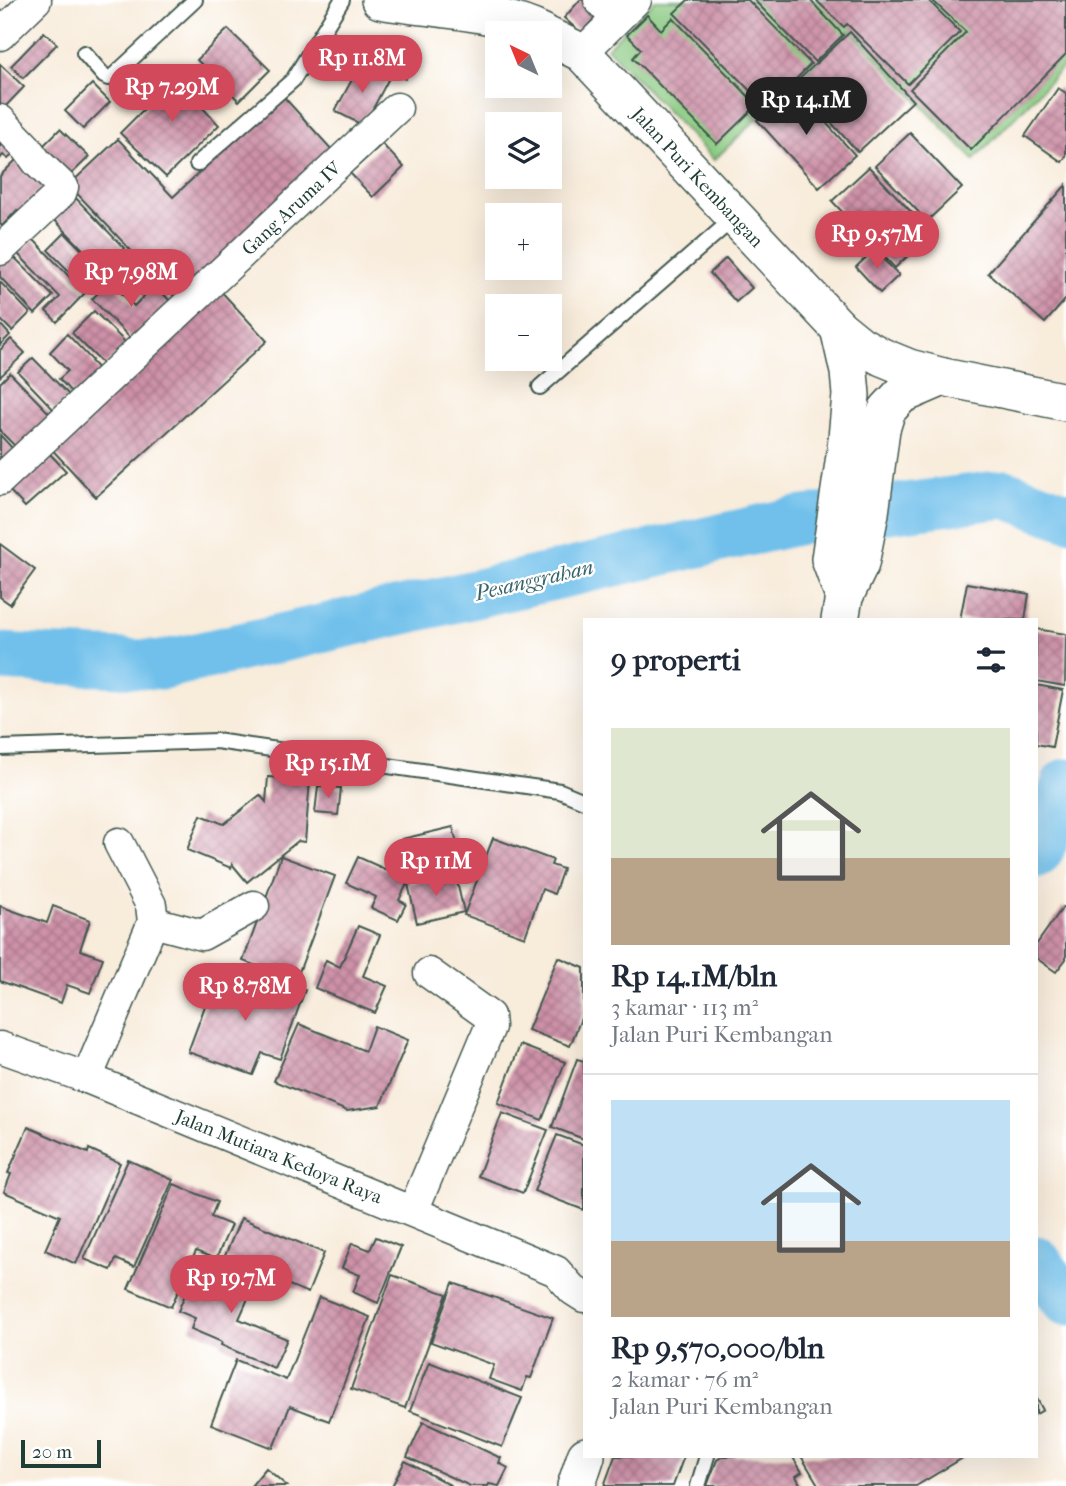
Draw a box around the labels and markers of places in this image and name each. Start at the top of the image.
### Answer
pin: Rp 11.8M [290,36,434,95]
pin: Rp 7.29M [100,64,244,124]
pin: Rp 14.1M [734,78,878,137]
pin: Rp 9.57M [805,212,949,271]
pin: Rp 7.98M [59,250,203,309]
pin: Rp 15.1M [256,740,400,800]
pin: Rp 11M [379,838,493,898]
pin: Rp 8.78M [173,964,317,1023]
pin: Rp 19.7M [159,1256,303,1315]

